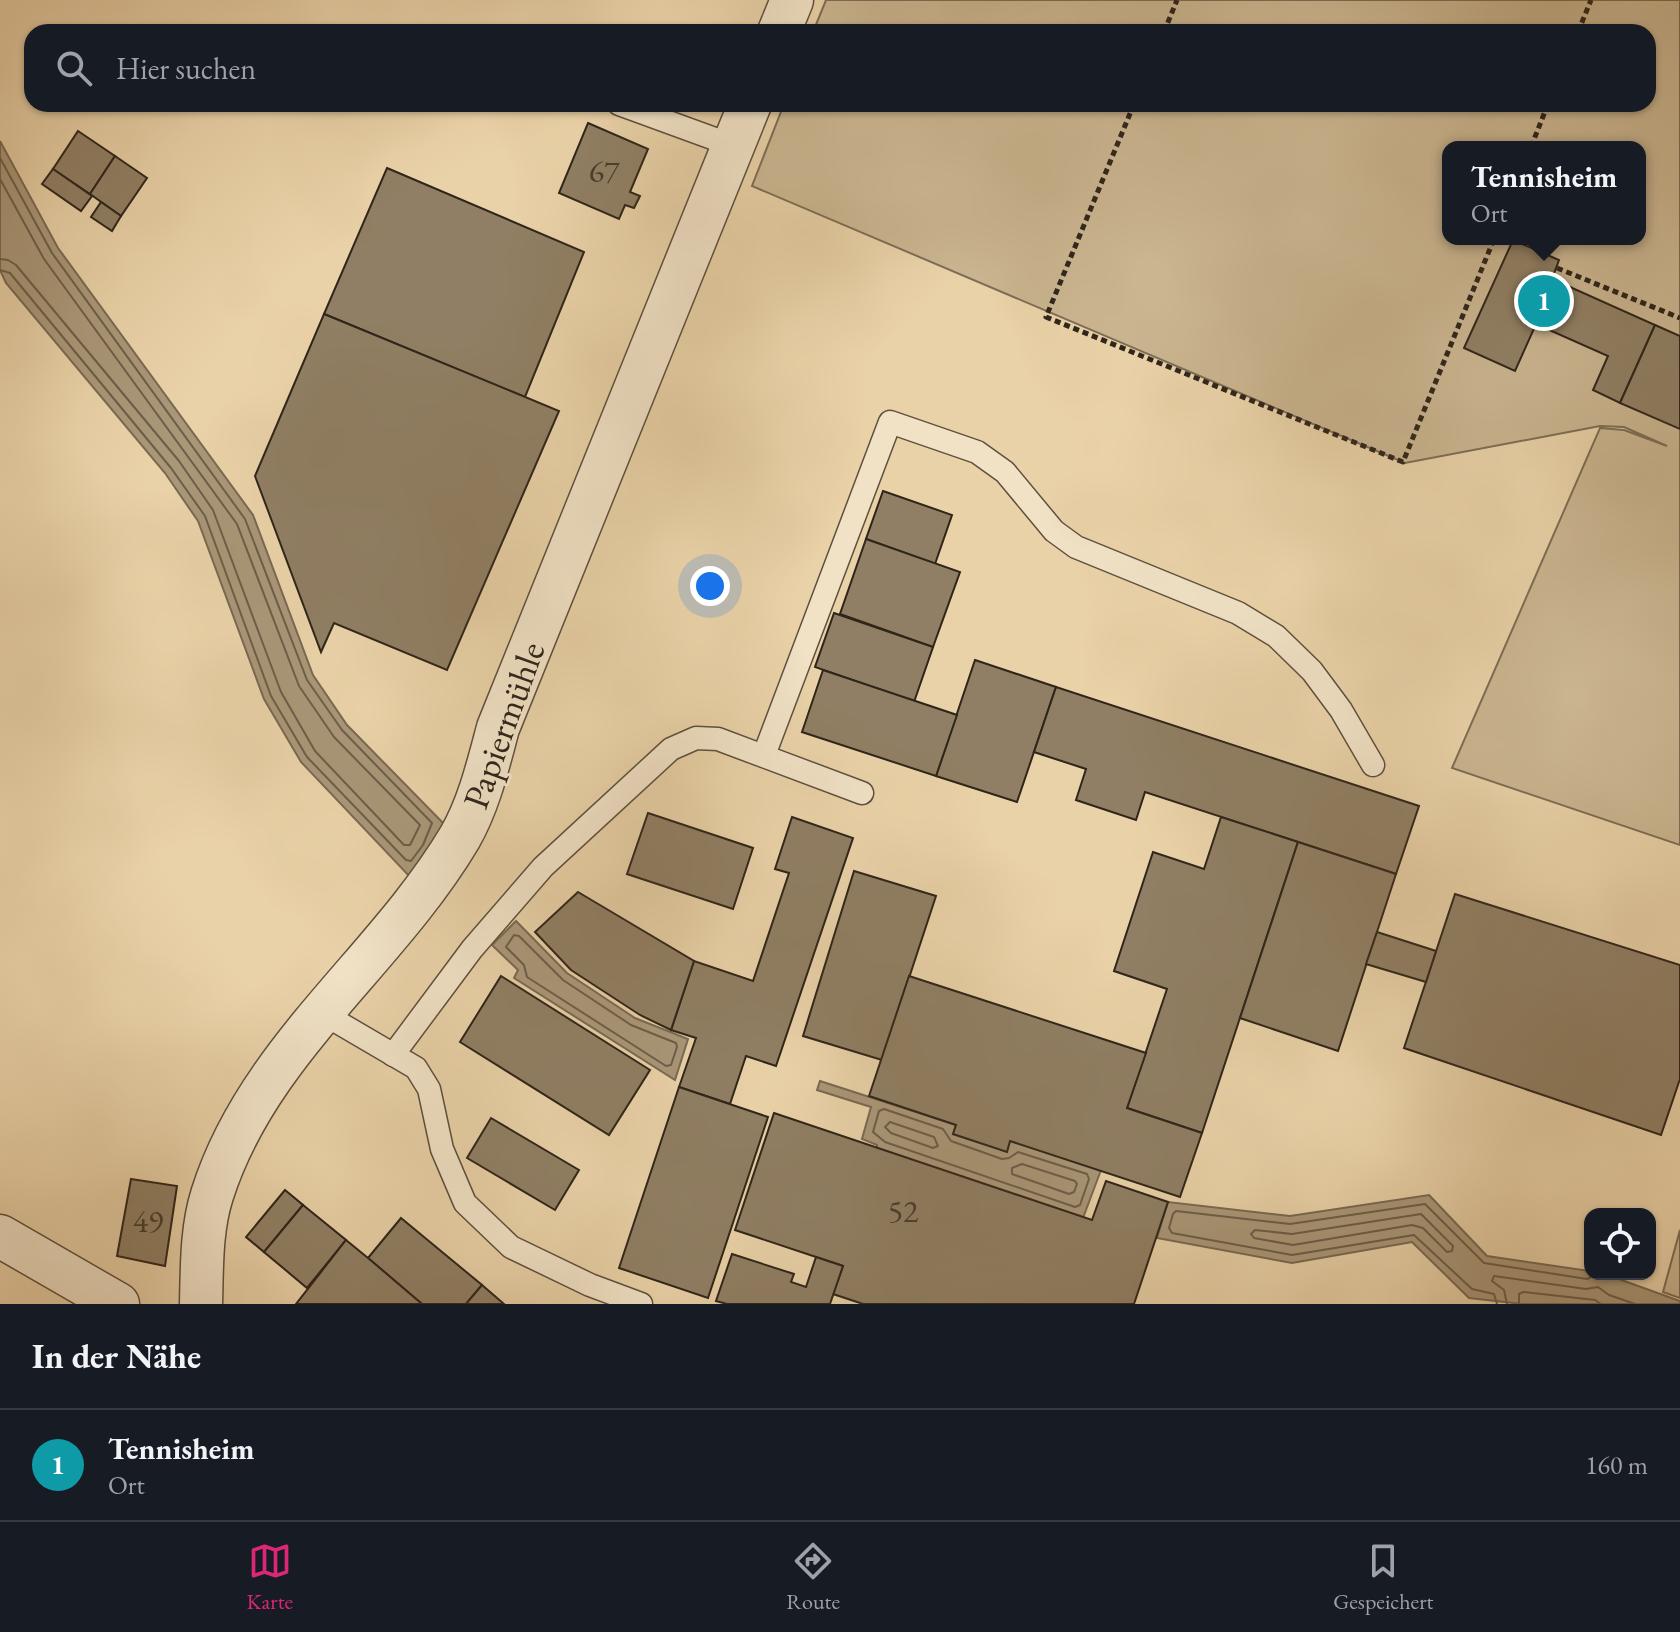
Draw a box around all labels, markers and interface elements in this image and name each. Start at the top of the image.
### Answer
search box [24,24,1656,112]
icon: search [52,46,96,90]
text: Hier suchen [116,49,256,88]
popup [1442,141,1646,245]
house number: 67 [589,150,620,192]
text: Tennisheim [1471,157,1617,196]
text: Ort [1471,196,1507,230]
pin: 1 [1518,271,1570,331]
your location [690,566,730,606]
street label: Papiermühle [452,635,555,815]
house number: 52 [888,1190,919,1232]
house number: 49 [133,1200,163,1242]
map controls [1584,1208,1656,1280]
button: locate [1584,1208,1656,1280]
text: In der Nähe [32,1334,201,1378]
text: Tennisheim [108,1429,254,1468]
text: 1 [51,1448,65,1482]
text: 160 m [1585,1448,1648,1482]
text: Ort [108,1468,145,1502]
tab: Karte [247,1539,293,1616]
tab: Route [786,1539,840,1616]
tab: Gespeichert [1333,1539,1433,1616]

